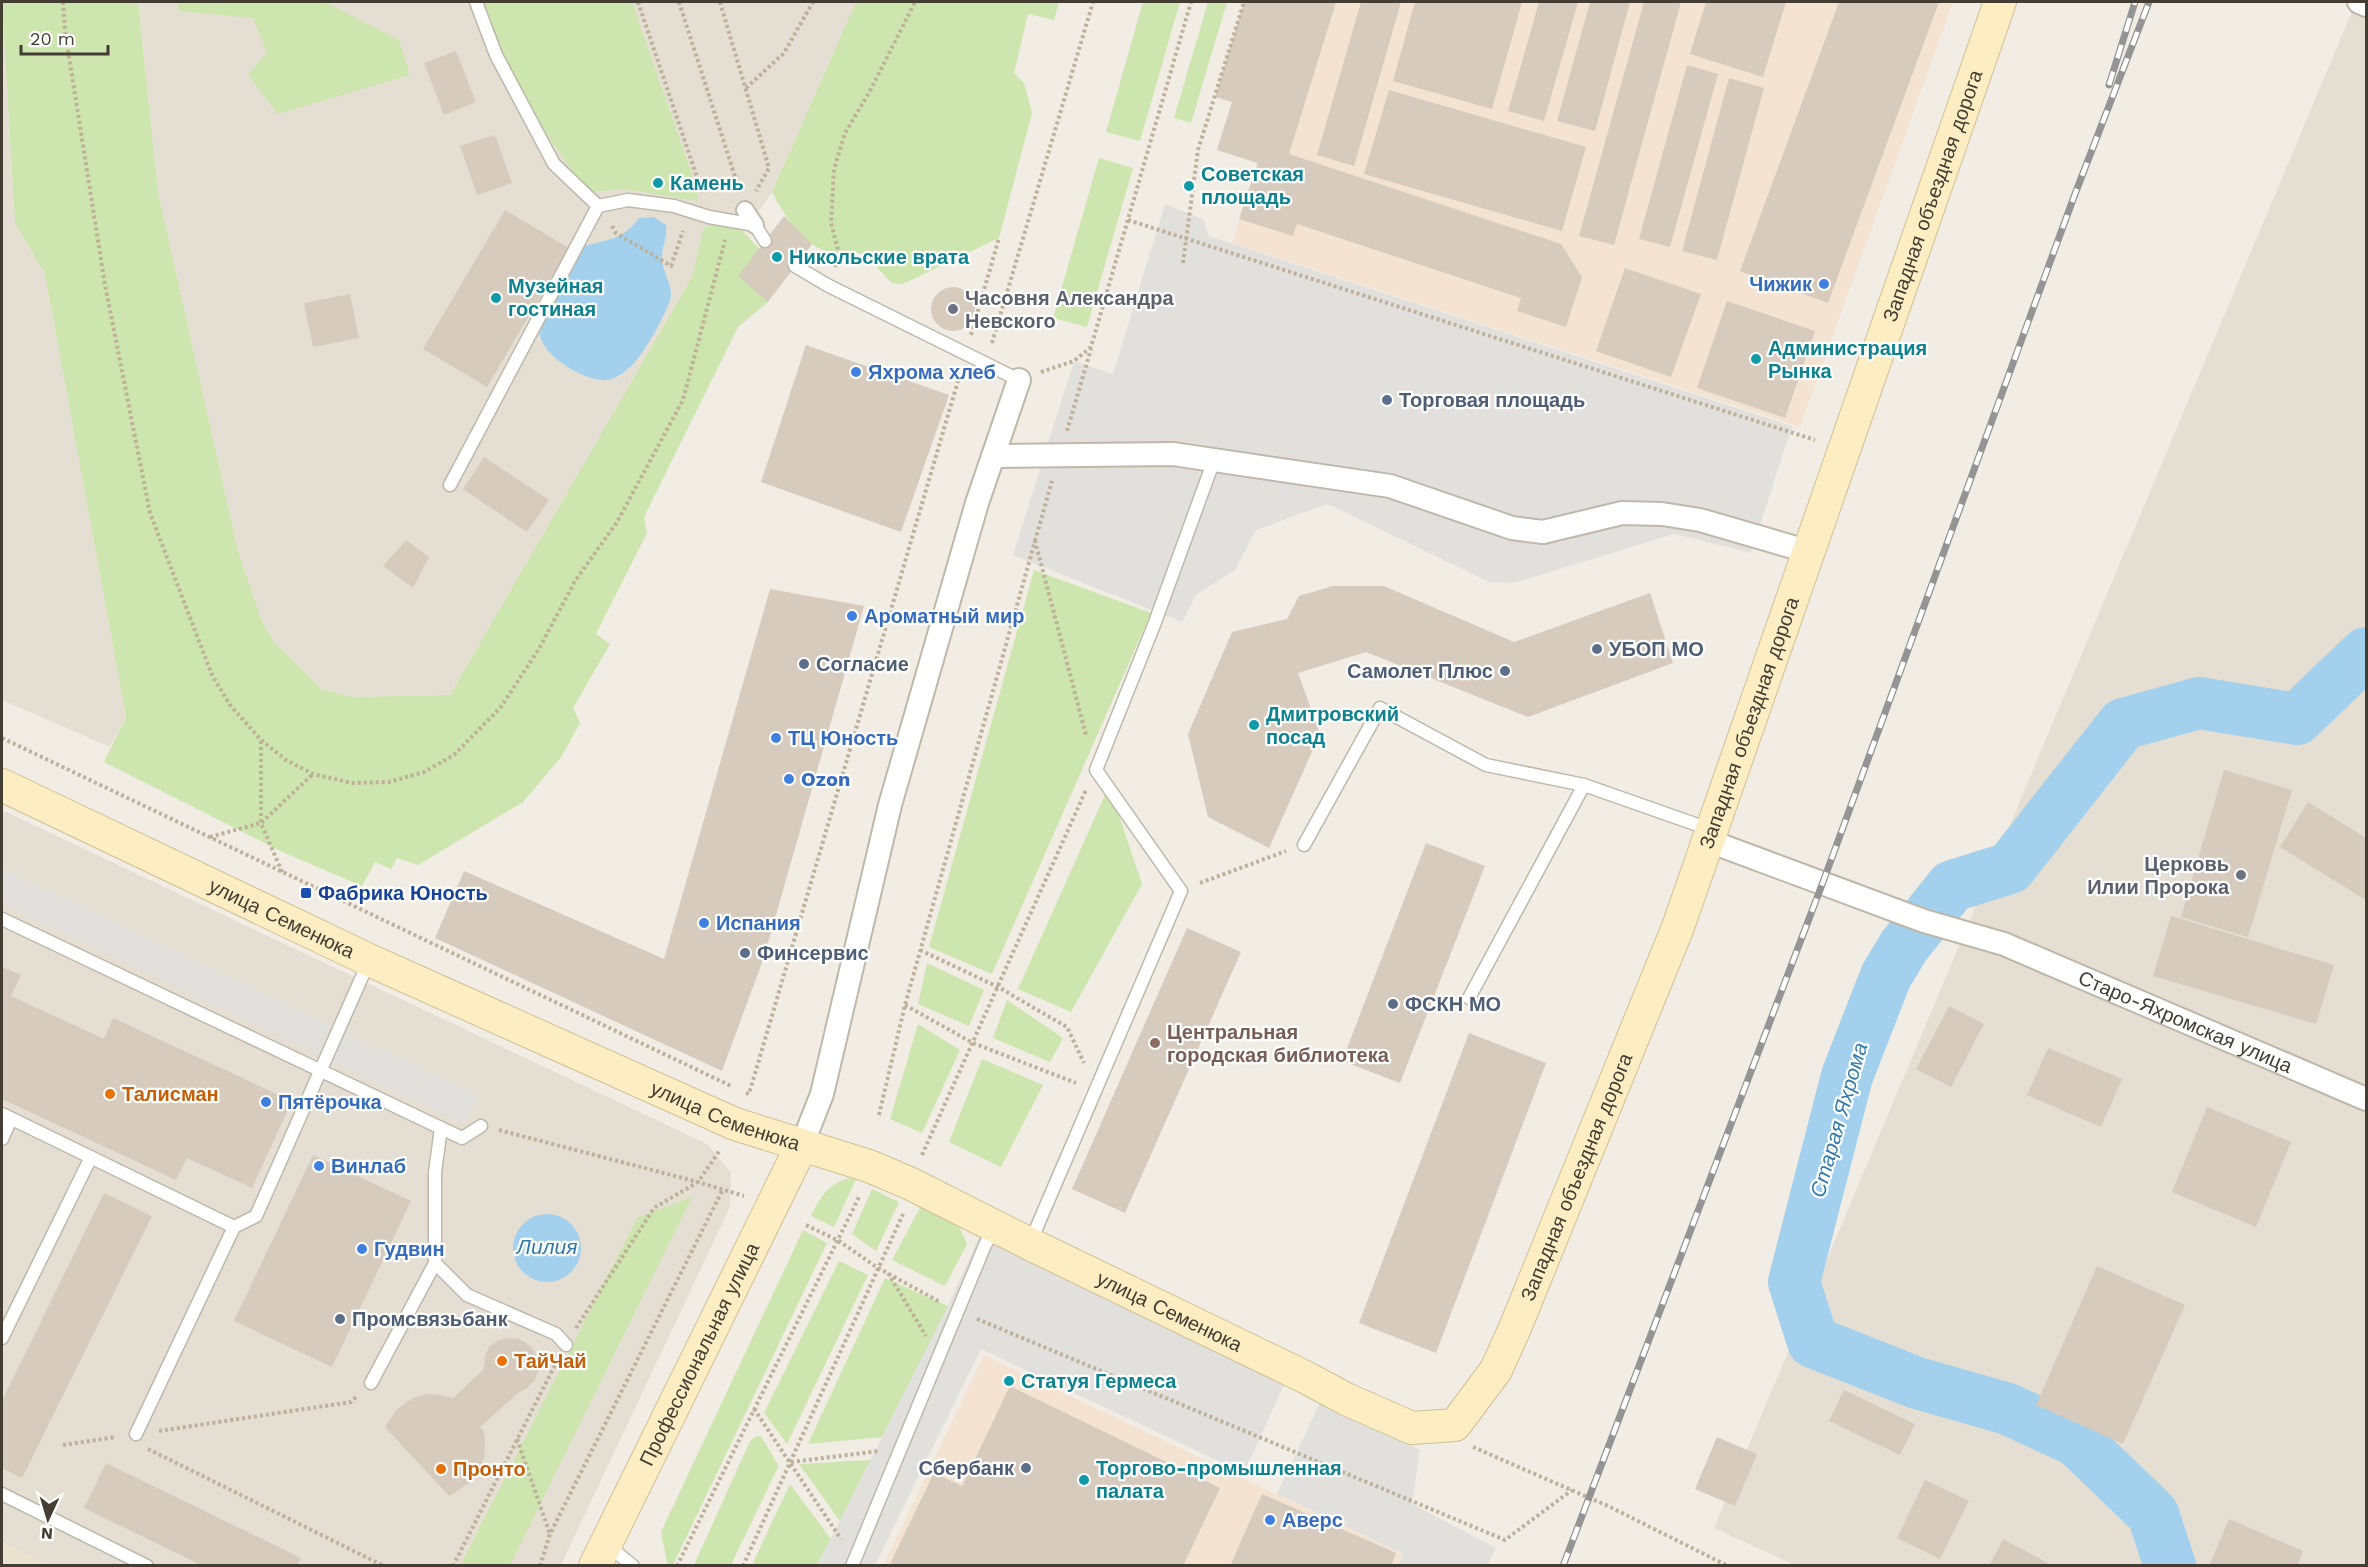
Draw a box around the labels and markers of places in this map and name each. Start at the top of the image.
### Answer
place label: Советская площадь [1201,162,1304,209]
place label: Камень [670,171,744,195]
marker: Камень [651,176,665,190]
marker: Советская площадь [1182,179,1196,193]
place label: Никольские врата [789,245,970,269]
marker: Никольские врата [770,250,784,264]
place label: Чижик [1749,272,1813,296]
place label: Музейная гостиная [508,274,604,321]
marker: Чижик [1817,277,1831,291]
place label: Часовня Александра Невского [965,286,1175,333]
marker: Музейная гостиная [489,291,503,305]
marker: Часовня Александра Невского [946,302,960,316]
place label: Администрация Рынка [1768,336,1927,383]
marker: Администрация Рынка [1749,352,1763,366]
place label: Яхрома хлеб [868,360,996,384]
marker: Яхрома хлеб [849,365,863,379]
place label: Торговая площадь [1399,388,1585,412]
marker: Торговая площадь [1380,393,1394,407]
place label: Ароматный мир [864,604,1025,628]
marker: Ароматный мир [845,609,859,623]
place label: УБОП МО [1609,637,1704,661]
marker: УБОП МО [1590,642,1604,656]
place label: Согласие [816,652,909,676]
marker: Согласие [797,657,811,671]
place label: Самолет Плюс [1347,659,1493,683]
marker: Самолет Плюс [1498,664,1512,678]
place label: Дмитровский посад [1266,702,1399,749]
marker: Дмитровский посад [1247,718,1261,732]
place label: ТЦ Юность [788,726,898,750]
marker: ТЦ Юность [769,731,783,745]
place label: Ozon [801,767,850,791]
marker: Ozon [782,772,796,786]
place label: Церковь Илии Пророка [2087,852,2230,899]
marker: Церковь Илии Пророка [2234,868,2248,882]
place label: Фабрика Юность [318,881,488,905]
marker: Фабрика Юность [299,886,313,900]
place label: Испания [716,911,801,935]
marker: Испания [697,916,711,930]
place label: Финсервис [757,941,869,965]
marker: Финсервис [738,946,752,960]
place label: ФСКН МО [1405,992,1501,1016]
marker: ФСКН МО [1386,997,1400,1011]
place label: Центральная городская библиотека [1167,1020,1390,1067]
marker: Центральная городская библиотека [1148,1036,1162,1050]
place label: Талисман [122,1082,219,1106]
marker: Талисман [103,1087,117,1101]
place label: Пятёрочка [278,1090,383,1114]
marker: Пятёрочка [259,1095,273,1109]
place label: Винлаб [331,1154,406,1178]
marker: Винлаб [312,1159,326,1173]
place label: Гудвин [374,1237,445,1261]
marker: Гудвин [355,1242,369,1256]
place label: Промсвязьбанк [352,1307,509,1331]
marker: Промсвязьбанк [333,1312,347,1326]
place label: ТайЧай [514,1349,587,1373]
marker: ТайЧай [495,1354,509,1368]
place label: Статуя Гермеса [1021,1369,1177,1393]
marker: Статуя Гермеса [1002,1374,1016,1388]
place label: Сбербанк [919,1456,1015,1480]
place label: Торгово-промышленная палата [1096,1456,1342,1503]
place label: Пронто [453,1457,526,1481]
marker: Сбербанк [1019,1461,1033,1475]
marker: Пронто [434,1462,448,1476]
marker: Торгово-промышленная палата [1077,1473,1091,1487]
place label: Аверс [1282,1508,1343,1532]
marker: Аверс [1263,1513,1277,1527]

